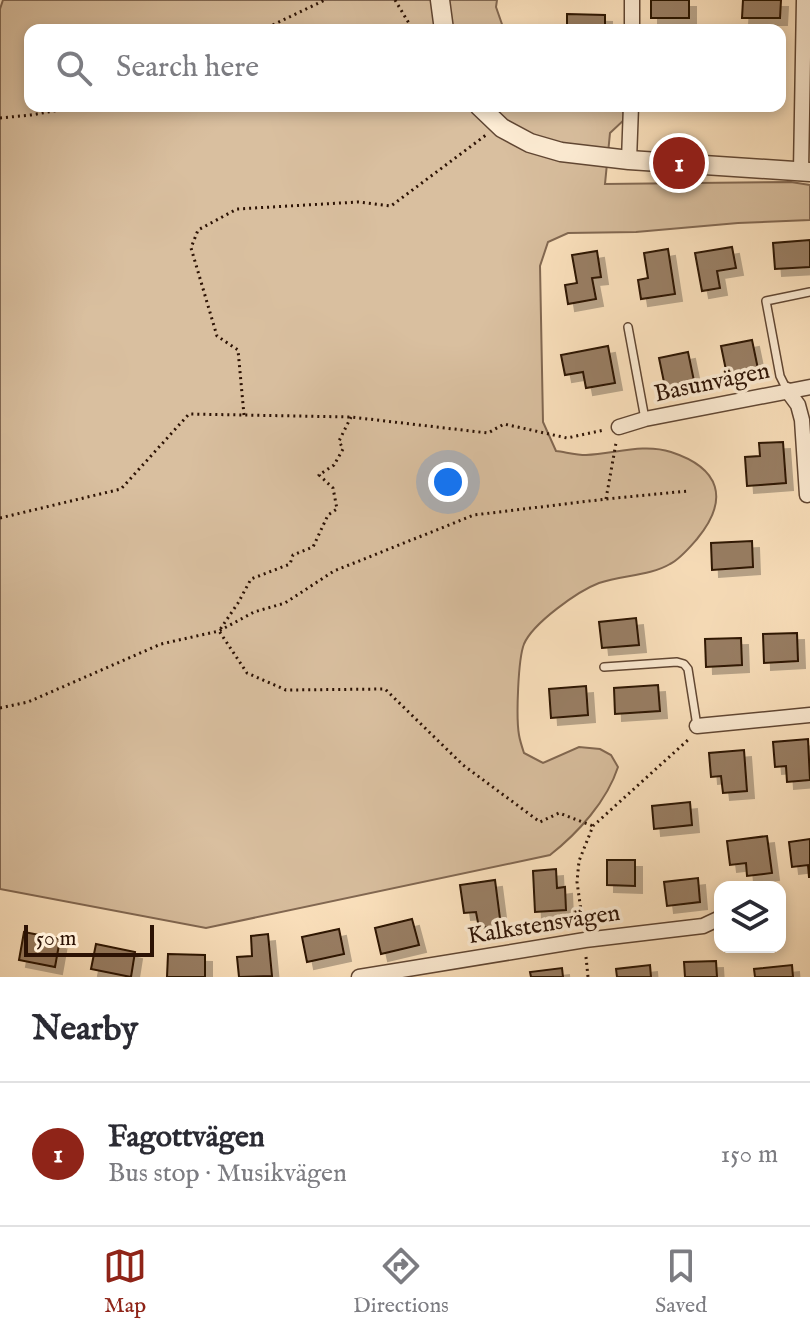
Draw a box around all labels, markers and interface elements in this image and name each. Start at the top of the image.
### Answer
search box [24,24,786,112]
icon: search [52,46,96,90]
text: Search here [116,49,259,87]
pin: 1 [653,133,705,193]
street label: Basunvägen [651,356,773,410]
your location [428,462,468,502]
map controls [714,881,786,953]
button: layers [714,881,786,953]
street label: Kalkstensvägen [466,898,623,952]
scale bar [24,921,154,957]
text: 50 m [36,925,77,953]
text: Nearby [32,1008,138,1051]
text: Fagottvägen [108,1119,265,1157]
text: 1 [53,1138,63,1171]
text: 150 m [720,1138,778,1171]
text: Bus stop · Musikvägen [108,1157,347,1190]
tab: Map [103,1244,147,1320]
tab: Directions [353,1244,449,1320]
tab: Saved [655,1244,707,1320]

